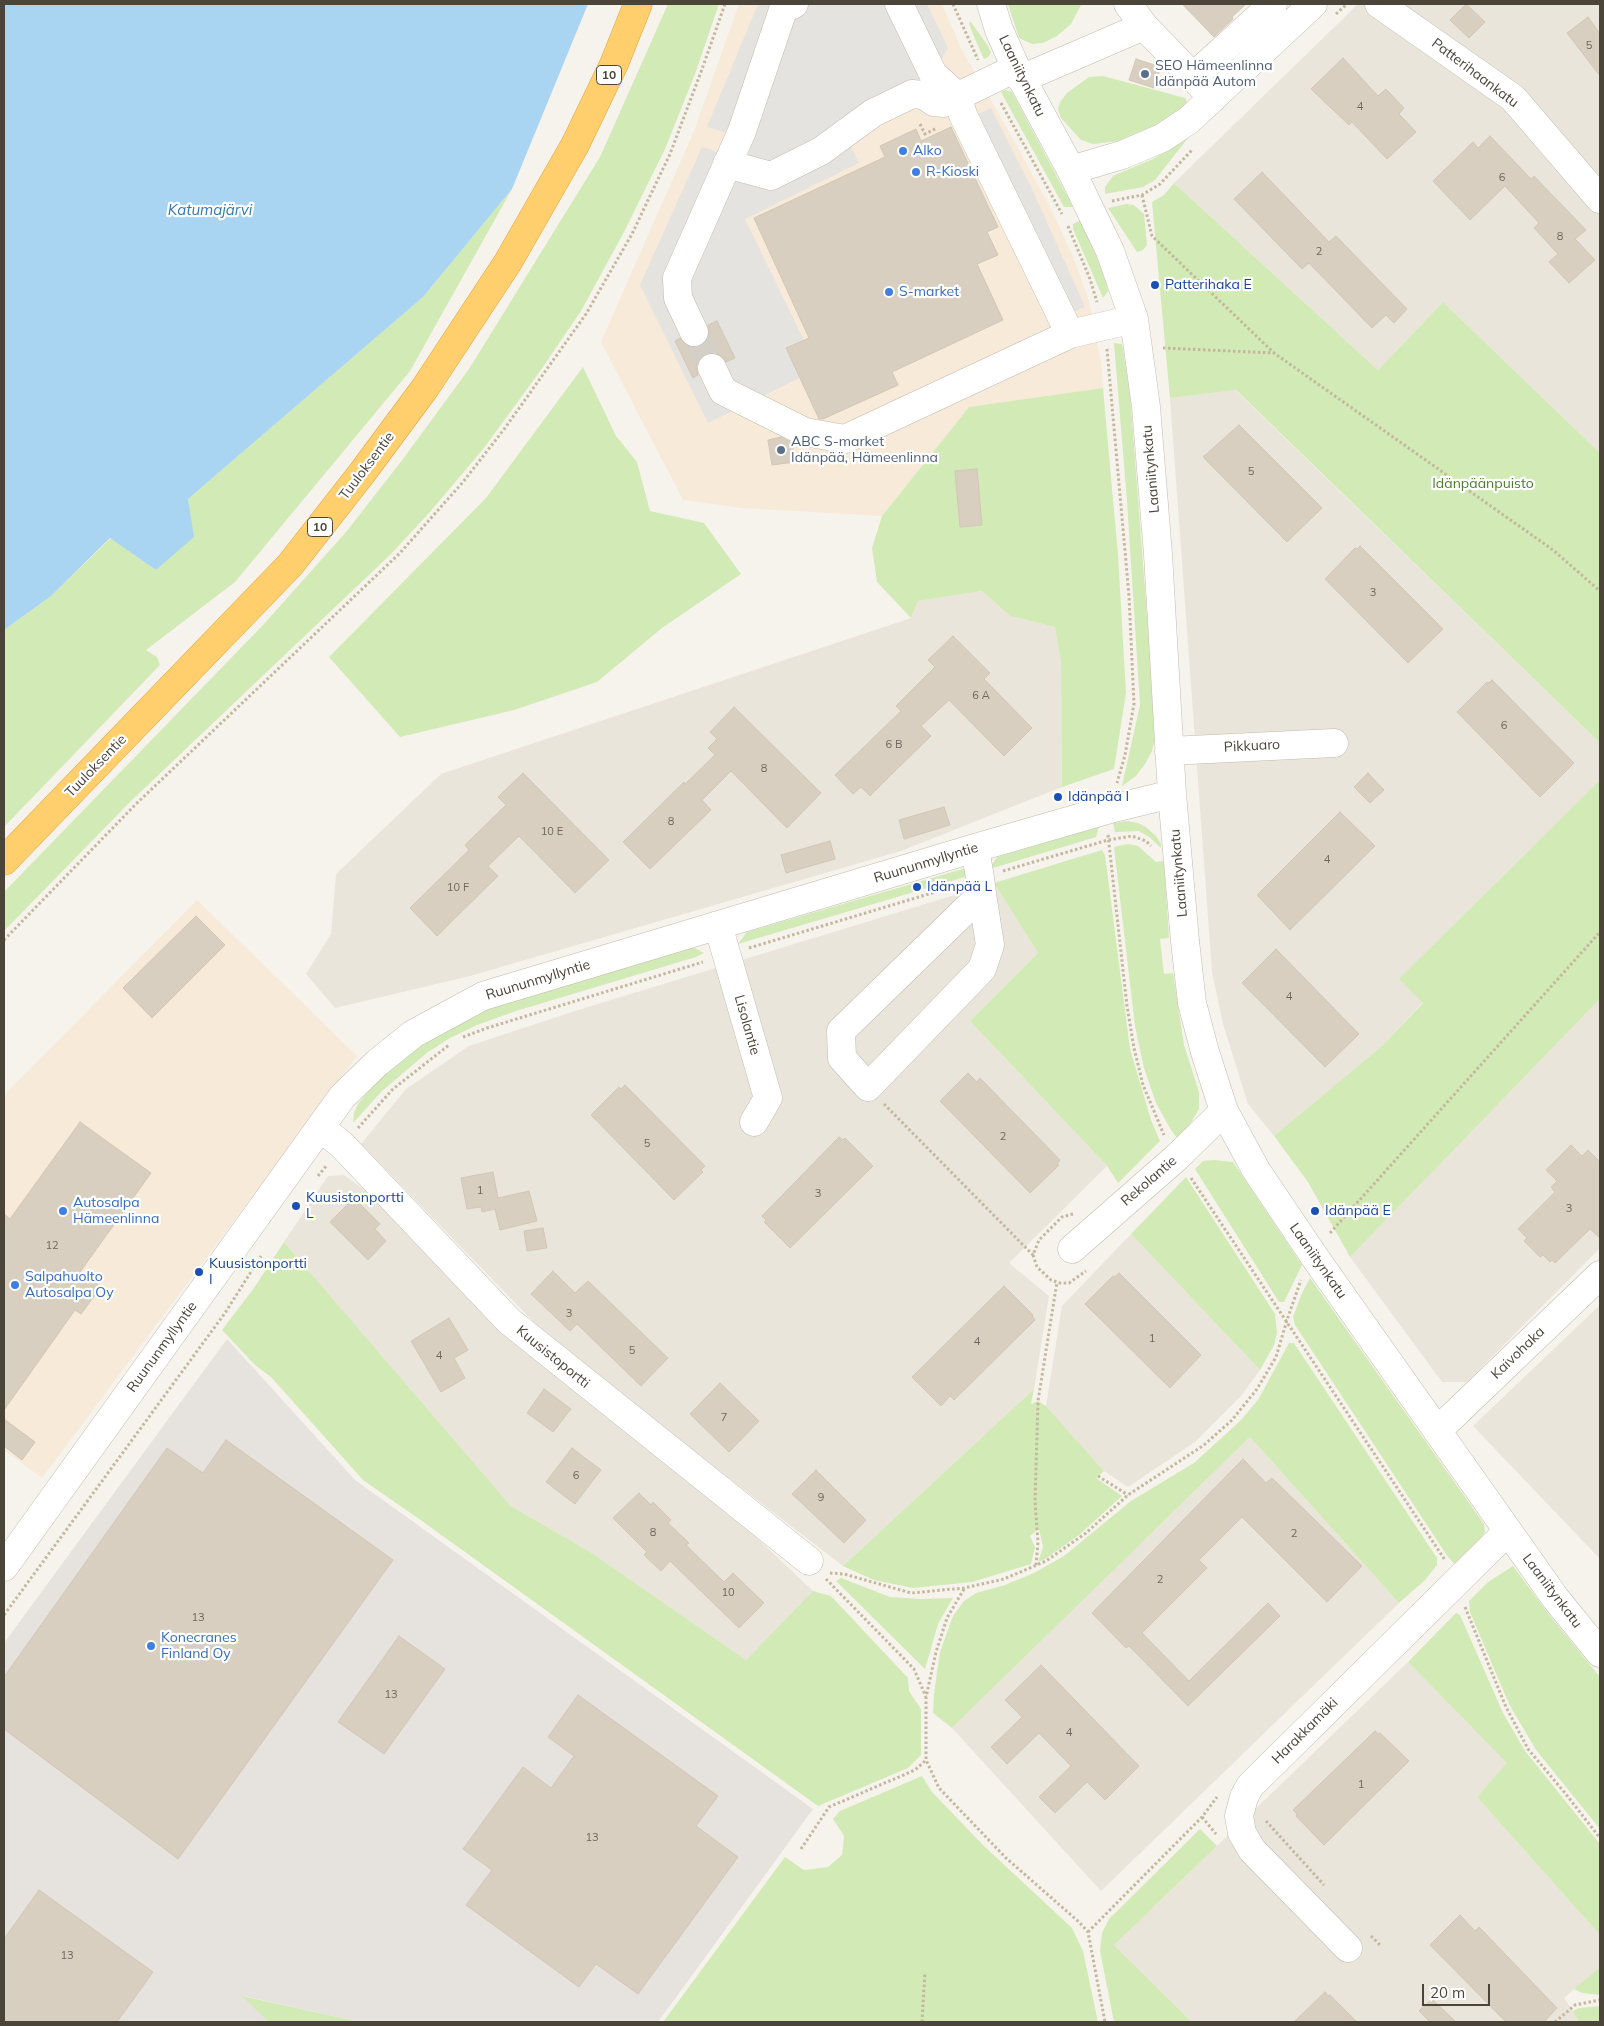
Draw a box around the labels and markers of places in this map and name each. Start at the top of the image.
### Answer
place label: SEO Hämeenlinna Idänpää Autom [1155,58,1273,90]
marker: SEO Hämeenlinna Idänpää Autom [1139,68,1151,80]
place label: Alko [913,143,942,159]
marker: Alko [897,145,909,157]
place label: R-Kioski [926,164,979,180]
marker: R-Kioski [910,166,922,178]
place label: Patterihaka E [1165,277,1252,293]
marker: Patterihaka E [1149,279,1161,291]
place label: S-market [899,284,959,300]
marker: S-market [883,286,895,298]
place label: ABC S-market Idänpää, Hämeenlinna [791,434,938,467]
marker: ABC S-market Idänpää, Hämeenlinna [775,444,787,456]
place label: Idänpää I [1068,789,1129,805]
marker: Idänpää I [1052,791,1064,803]
place label: Idänpää L [927,879,992,895]
marker: Idänpää L [911,881,923,893]
place label: Kuusistonportti L [306,1190,404,1222]
place label: Autosalpa Hämeenlinna [73,1195,159,1228]
marker: Kuusistonportti L [290,1200,302,1212]
place label: Idänpää E [1325,1203,1391,1219]
marker: Autosalpa Hämeenlinna [57,1205,69,1217]
marker: Idänpää E [1309,1205,1321,1217]
place label: Kuusistonportti I [209,1256,307,1288]
marker: Kuusistonportti I [193,1266,205,1278]
place label: Salpahuolto Autosalpa Oy [25,1269,114,1302]
marker: Salpahuolto Autosalpa Oy [9,1279,21,1291]
place label: Konecranes Finland Oy [161,1630,237,1662]
marker: Konecranes Finland Oy [145,1640,157,1652]

